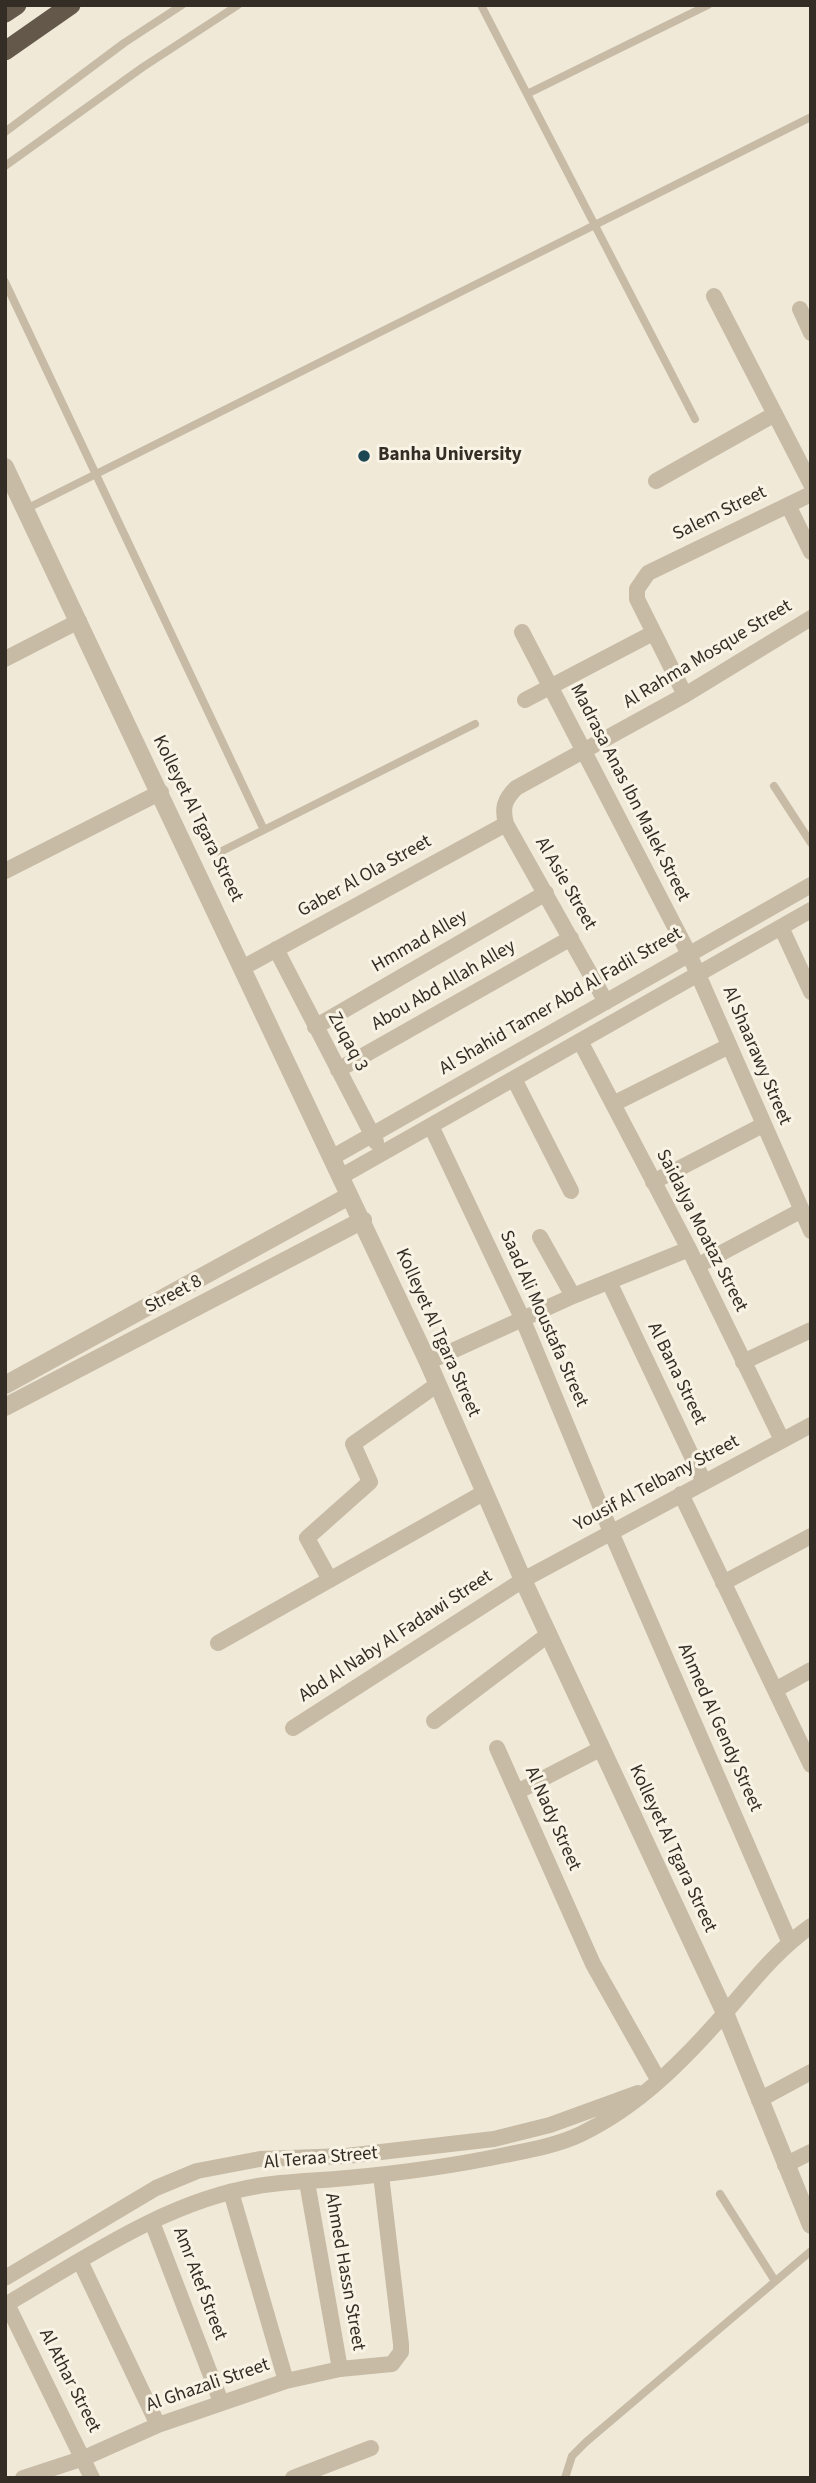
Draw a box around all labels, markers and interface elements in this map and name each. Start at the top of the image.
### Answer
place label: Banha University [378,445,522,467]
marker: Banha University [356,448,372,464]
street label: Salem Street [670,482,770,546]
street label: Al Rahma Mosque Street [620,596,796,714]
street label: Madrasa Anas Ibn Malek Street [564,680,694,906]
street label: Kolleyet Al Tgara Street [147,732,247,906]
street label: Gaber Al Ola Street [294,831,436,923]
street label: Al Asie Street [529,834,601,934]
street label: Hmmad Alley [368,906,472,978]
street label: Al Shahid Tamer Abd Al Fadil Street [436,923,686,1081]
street label: Abou Abd Allah Alley [368,935,520,1037]
street label: Al Shaarawy Street [717,983,795,1129]
street label: Zuqaq 3 [322,1008,372,1076]
street label: Saidalya Moataz Street [650,1146,752,1316]
street label: Saad Ali Moustafa Street [494,1227,592,1411]
street label: Kolleyet Al Tgara Street [389,1245,485,1421]
street label: Street 8 [142,1271,206,1319]
street label: Al Bana Street [641,1319,711,1429]
street label: Yousif Al Telbany Street [571,1431,743,1537]
street label: Abd Al Naby Al Fadawi Street [295,1566,497,1708]
street label: Ahmed Al Gendy Street [672,1640,766,1816]
street label: Kolleyet Al Tgara Street [623,1762,721,1936]
street label: Al Nady Street [519,1763,585,1875]
street label: Al Teraa Street [263,2143,379,2175]
street label: Ahmed Hassn Street [319,2191,369,2353]
street label: Amr Atef Street [167,2224,231,2344]
street label: Al Athar Street [33,2325,105,2437]
street label: Al Ghazali Street [143,2354,273,2418]

